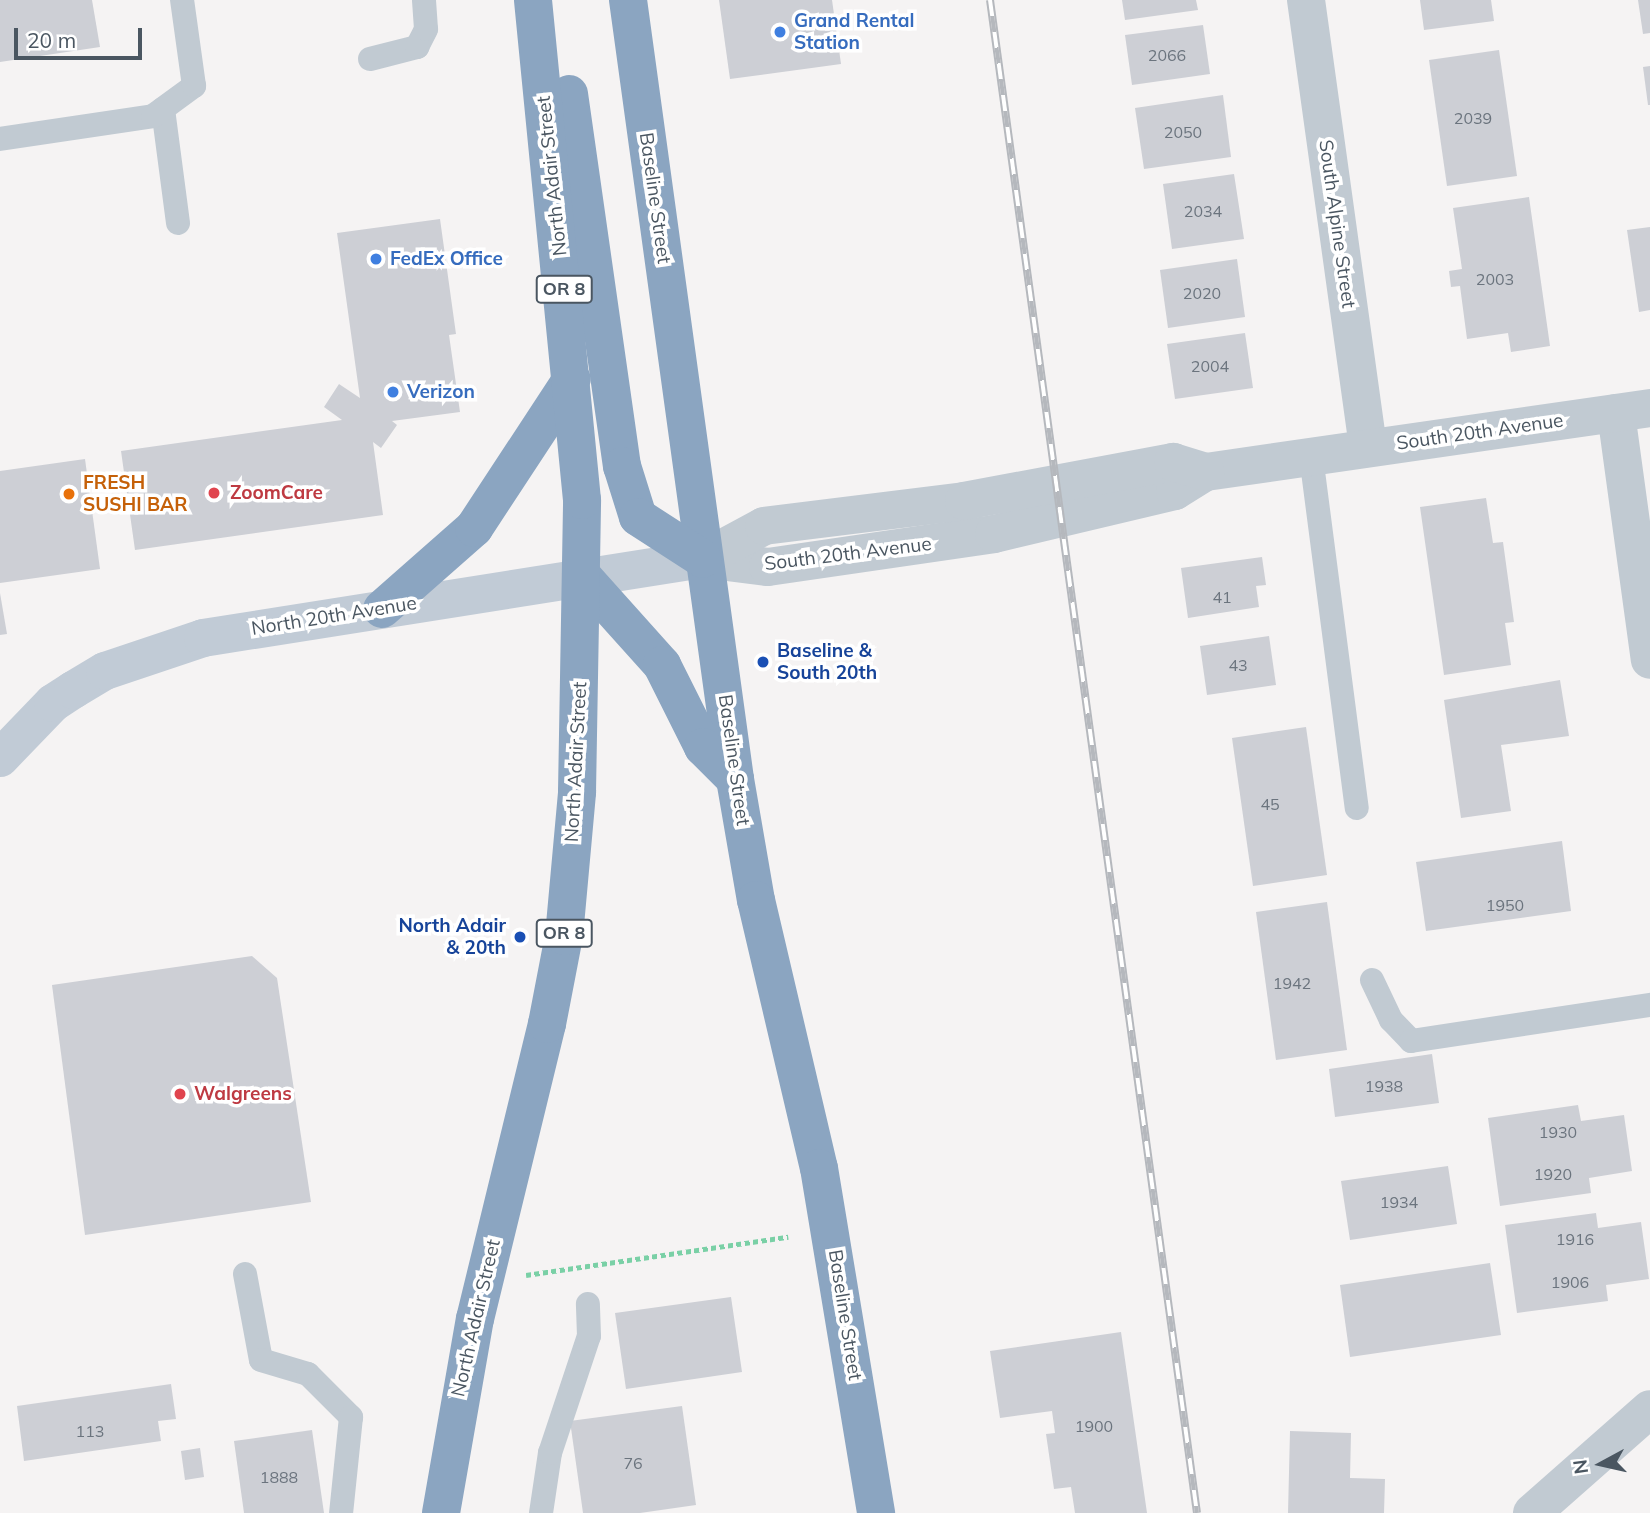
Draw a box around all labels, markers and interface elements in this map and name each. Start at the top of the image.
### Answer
place label: Grand Rental Station [794,10,915,54]
scale bar [18,14,145,58]
marker: Grand Rental Station [772,24,788,40]
text: 20 m [27,27,76,53]
house number: 2066 [1148,45,1186,65]
street label: North Adair Street [532,95,572,257]
house number: 2039 [1454,108,1492,128]
house number: 2050 [1164,122,1202,142]
street label: Baseline Street [635,131,675,265]
street label: South Alpine Street [1314,138,1360,310]
house number: 2034 [1184,201,1222,221]
place label: FedEx Office [390,248,503,270]
marker: FedEx Office [368,251,384,267]
house number: 2003 [1476,269,1514,289]
road number: OR 8 [534,274,594,304]
house number: 2020 [1183,283,1221,303]
house number: 2004 [1191,356,1229,376]
place label: Verizon [407,381,475,403]
marker: Verizon [385,384,401,400]
street label: South 20th Avenue [1395,409,1565,455]
place label: FRESH SUSHI BAR [83,472,187,516]
place label: ZoomCare [230,482,323,504]
marker: ZoomCare [204,483,224,503]
marker: FRESH SUSHI BAR [61,486,77,502]
street label: South 20th Avenue [763,532,933,576]
house number: 41 [1212,587,1232,607]
street label: North 20th Avenue [250,592,418,640]
place label: Baseline & South 20th [777,640,877,684]
marker: Baseline & South 20th [755,654,771,670]
house number: 43 [1228,655,1248,675]
street label: North Adair Street [560,681,592,843]
street label: Baseline Street [714,693,754,827]
house number: 45 [1260,794,1280,814]
house number: 1950 [1486,895,1524,915]
place label: North Adair & 20th [398,915,506,959]
road number: OR 8 [534,918,594,948]
marker: North Adair & 20th [512,929,528,945]
house number: 1942 [1273,973,1311,993]
house number: 1938 [1365,1076,1403,1096]
place label: Walgreens [194,1083,292,1105]
marker: Walgreens [172,1086,188,1102]
house number: 1930 [1539,1122,1577,1142]
house number: 1920 [1534,1164,1572,1184]
house number: 1934 [1380,1192,1418,1212]
house number: 1916 [1556,1229,1594,1249]
street label: North Adair Street [447,1237,505,1399]
street label: Baseline Street [823,1248,867,1382]
house number: 1906 [1551,1272,1589,1292]
house number: 1900 [1075,1416,1113,1436]
house number: 113 [76,1421,104,1441]
north arrow [1566,1429,1636,1499]
house number: 76 [623,1453,643,1473]
text: N [1567,1458,1593,1476]
house number: 1888 [260,1467,298,1487]

